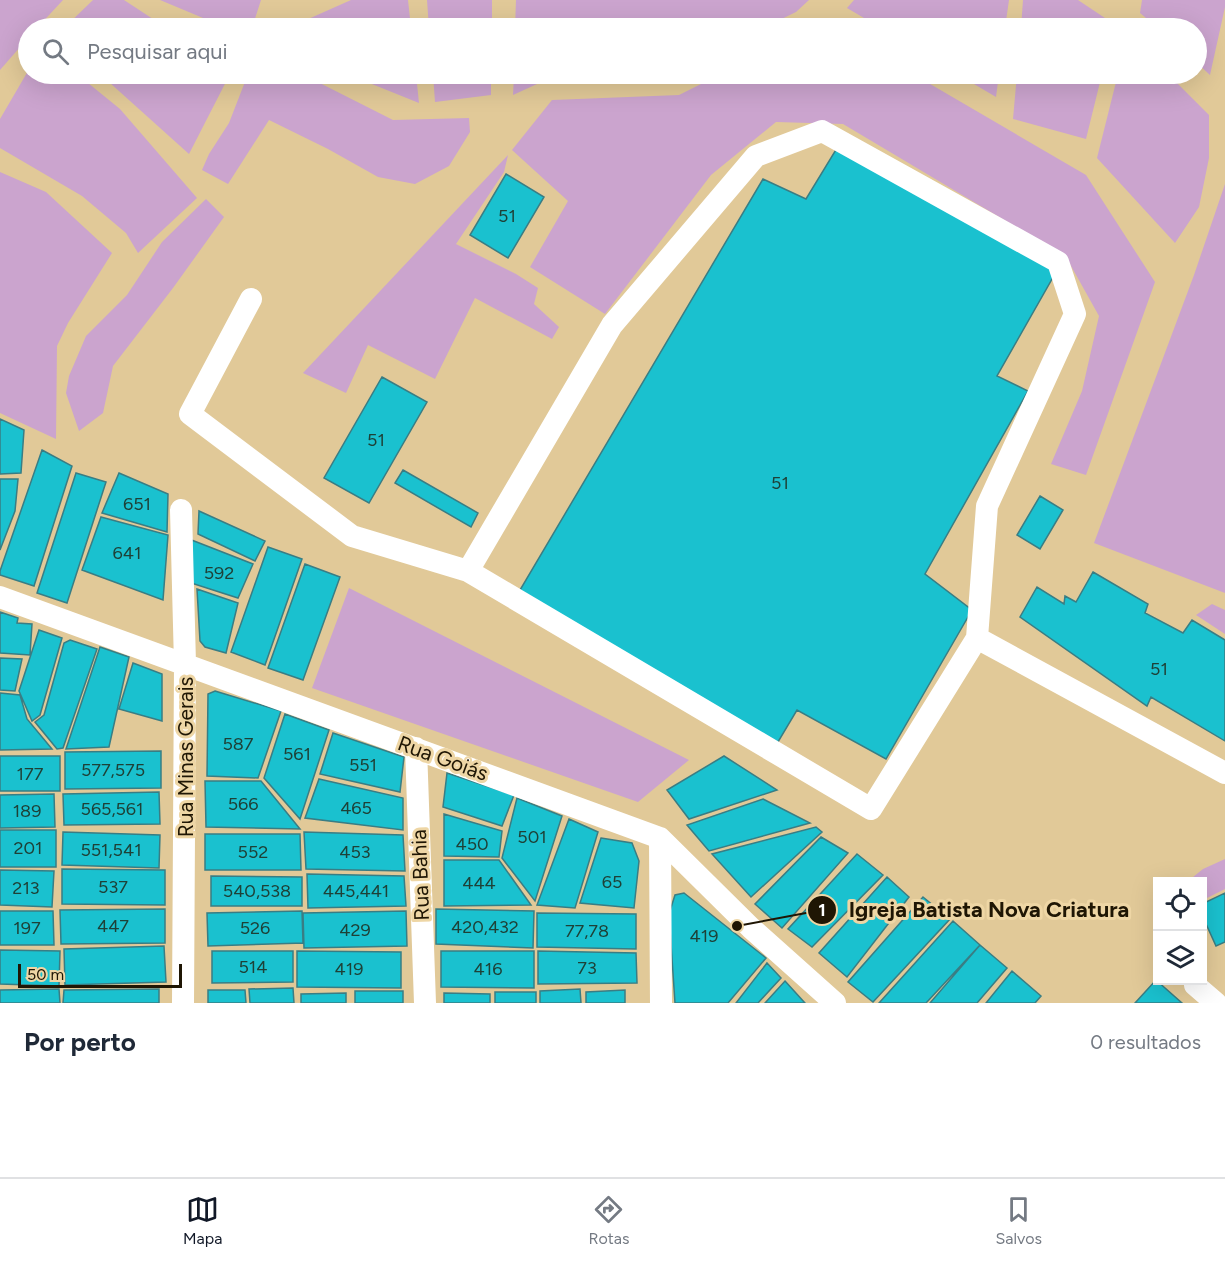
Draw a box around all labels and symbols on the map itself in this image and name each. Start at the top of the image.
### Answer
house number: 51 [498,205,516,227]
house number: 51 [367,429,385,451]
house number: 51 [771,472,789,494]
house number: 651 [123,493,151,515]
house number: 641 [113,542,141,564]
house number: 592 [204,562,234,584]
house number: 51 [1150,658,1168,680]
street label: Rua Minas Gerais [173,677,198,837]
street label: Rua Goiás [394,730,492,786]
house number: 587 [222,733,254,755]
house number: 561 [283,743,311,765]
house number: 551 [349,754,377,776]
house number: 577,575 [81,759,145,781]
house number: 177 [17,763,44,785]
house number: 566 [228,793,258,815]
house number: 465 [340,797,372,819]
house number: 565,561 [81,798,143,820]
house number: 189 [13,800,41,822]
house number: 501 [517,826,547,848]
street label: Rua Bahia [406,829,434,921]
house number: 450 [455,833,489,855]
house number: 201 [13,837,43,859]
house number: 551,541 [80,839,142,861]
house number: 552 [238,841,268,863]
house number: 453 [339,841,371,863]
house number: 65 [602,871,622,893]
house number: 444 [462,872,496,894]
house number: 537 [98,876,128,898]
house number: 213 [12,877,40,899]
house number: 540,538 [223,880,291,902]
house number: 445,441 [323,880,389,902]
callout: Igreja Batista Nova Criatura [807,890,1141,930]
text: Igreja Batista Nova Criatura [849,896,1129,923]
text: 1 [818,899,826,921]
house number: 447 [97,915,129,937]
house number: 420,432 [451,916,519,938]
house number: 197 [13,917,41,939]
house number: 526 [240,917,270,939]
house number: 429 [339,919,371,941]
house number: 77,78 [565,920,609,942]
house number: 419 [690,925,718,947]
house number: 514 [239,956,267,978]
house number: 73 [577,957,597,979]
house number: 419 [335,958,363,980]
house number: 416 [474,958,502,980]
scale bar [18,961,182,988]

